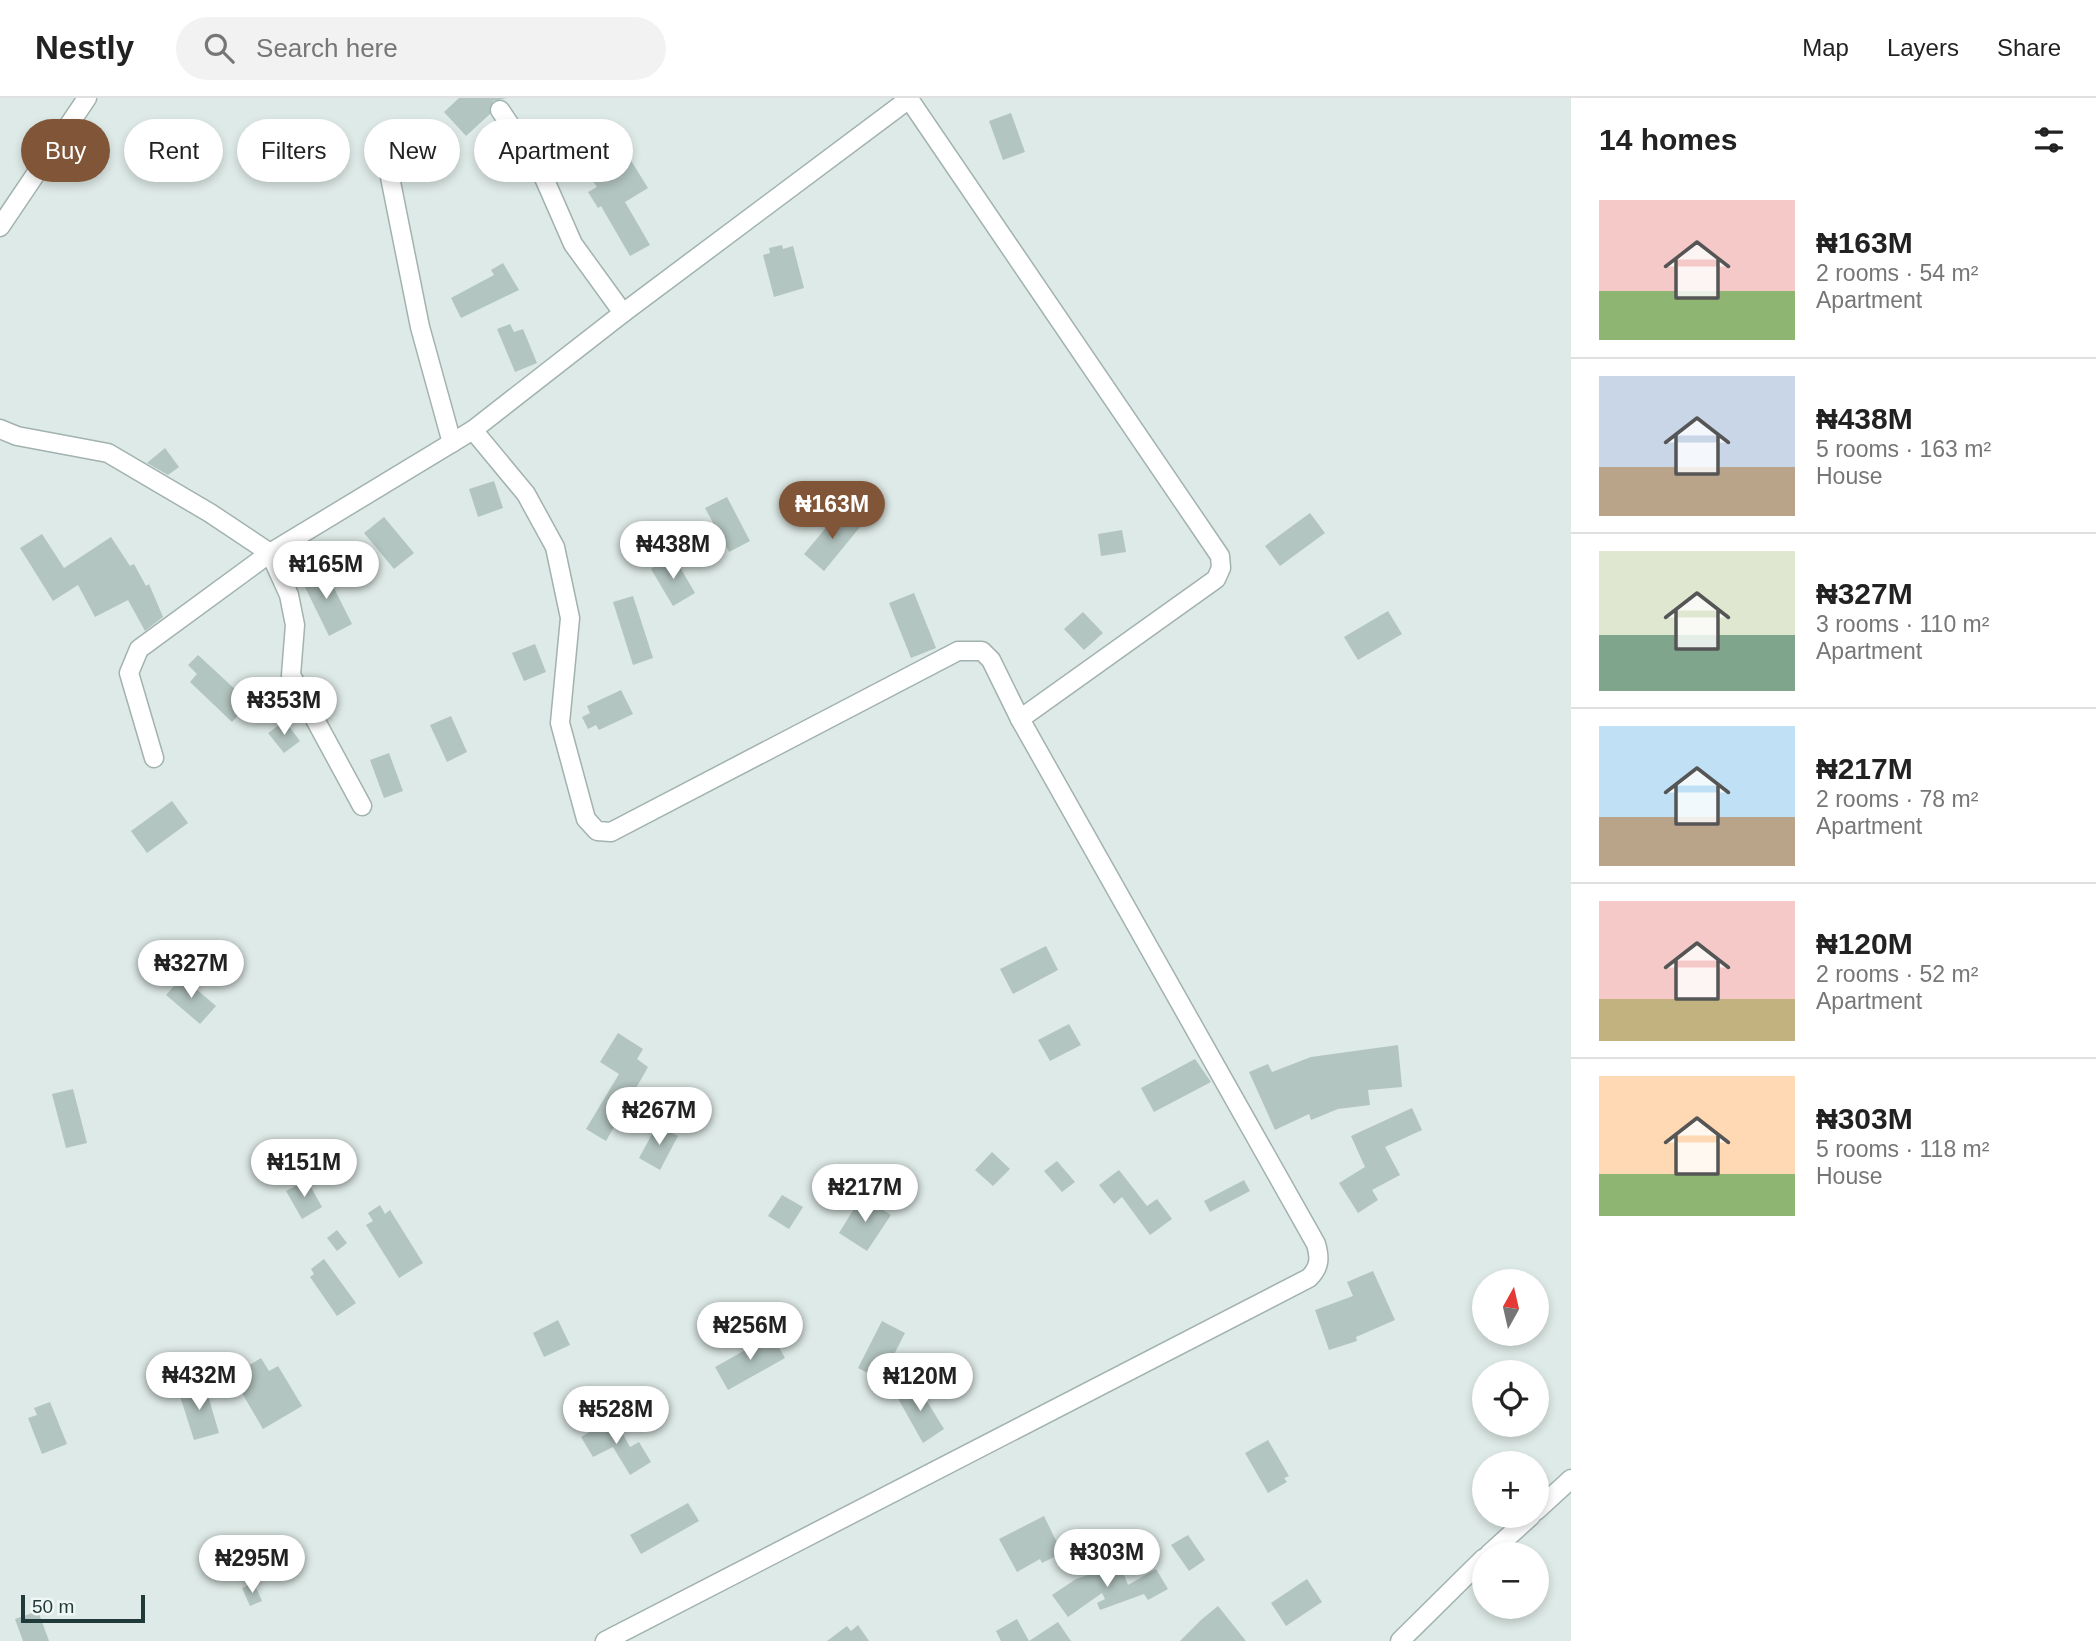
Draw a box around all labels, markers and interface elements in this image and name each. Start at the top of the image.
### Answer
search box [176,17,666,80]
text: Nestly [35,29,134,66]
icon: search [200,29,238,67]
text: Search here [256,33,398,63]
text: Map [1802,34,1849,61]
text: Layers [1887,34,1959,61]
text: Share [1997,34,2061,61]
chip: Buy [21,119,110,182]
chip: Rent [124,119,223,182]
chip: Filters [237,119,350,182]
chip: New [364,119,460,182]
chip: Apartment [474,119,633,182]
icon: filters [2030,121,2068,159]
text: 14 homes [1599,123,1737,156]
text: ₦163M [1816,226,1913,259]
icon: home [1655,228,1739,312]
text: 2 rooms · 54 m² [1816,260,1978,286]
text: Apartment [1816,287,1922,313]
text: ₦438M [1816,402,1913,435]
icon: home [1655,404,1739,488]
text: 5 rooms · 163 m² [1816,436,1991,462]
text: House [1816,463,1882,489]
pin: ₦163M [783,482,881,541]
text: ₦163M [795,491,869,517]
pin: ₦438M [624,522,722,581]
text: ₦438M [636,531,710,557]
pin: ₦165M [277,542,375,601]
text: ₦165M [289,551,363,577]
text: ₦327M [1816,577,1913,610]
icon: home [1655,579,1739,663]
text: 3 rooms · 110 m² [1816,611,1989,637]
text: Apartment [1816,638,1922,664]
pin: ₦353M [235,678,333,737]
text: ₦353M [247,687,321,713]
text: ₦217M [1816,752,1913,785]
icon: home [1655,754,1739,838]
text: 2 rooms · 78 m² [1816,786,1978,812]
text: Apartment [1816,813,1922,839]
text: ₦120M [1816,927,1913,960]
icon: home [1655,929,1739,1013]
pin: ₦327M [142,940,240,1000]
text: ₦327M [154,950,228,976]
text: 2 rooms · 52 m² [1816,961,1978,987]
text: Apartment [1816,988,1922,1014]
pin: ₦267M [610,1088,708,1147]
text: ₦267M [622,1097,696,1123]
text: ₦303M [1816,1102,1913,1135]
icon: home [1655,1104,1739,1188]
text: 5 rooms · 118 m² [1816,1136,1989,1162]
pin: ₦151M [255,1140,353,1199]
text: ₦151M [267,1149,341,1175]
text: House [1816,1163,1882,1189]
pin: ₦217M [816,1164,914,1224]
text: ₦217M [828,1174,902,1200]
north arrow [1472,1269,1549,1346]
map controls [1472,1269,1549,1619]
pin: ₦256M [701,1302,799,1362]
text: ₦256M [713,1312,787,1338]
pin: ₦432M [150,1352,248,1412]
pin: ₦120M [871,1354,969,1413]
button: locate [1472,1360,1549,1437]
text: ₦432M [162,1362,236,1388]
text: ₦120M [883,1363,957,1389]
pin: ₦528M [567,1386,665,1446]
text: ₦528M [579,1396,653,1422]
button: + [1472,1451,1549,1528]
pin: ₦303M [1058,1530,1156,1589]
pin: ₦295M [203,1536,301,1595]
text: ₦303M [1070,1539,1144,1565]
button: − [1472,1542,1549,1619]
text: ₦295M [215,1545,289,1571]
scale bar [21,1592,145,1624]
text: 50 m [32,1596,74,1617]

